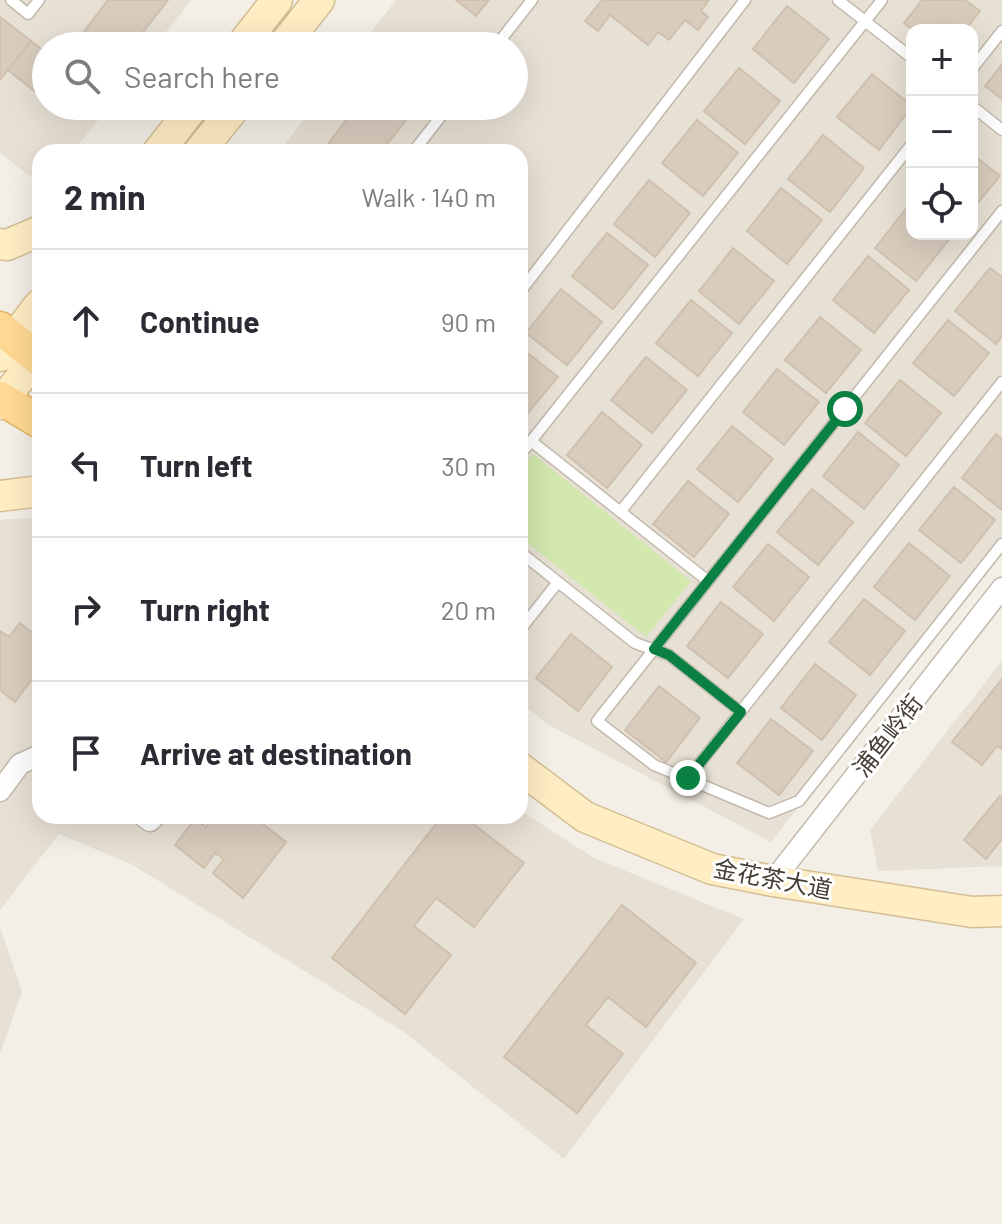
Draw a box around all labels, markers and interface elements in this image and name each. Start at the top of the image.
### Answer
map controls [906,24,978,240]
button: + [906,24,978,96]
search box [32,32,528,120]
icon: search [60,54,104,98]
text: Search here [124,58,280,94]
button: − [906,96,978,168]
button: locate [906,168,978,240]
text: 2 min [64,176,146,217]
text: Walk · 140 m [361,181,496,212]
icon: ahead [64,299,108,343]
text: Continue [140,303,260,339]
text: 90 m [441,306,496,337]
route start [827,391,863,427]
icon: left [64,443,108,487]
text: Turn left [140,447,253,483]
text: 30 m [441,450,496,481]
icon: right [64,587,108,631]
text: Turn right [140,591,270,627]
text: 20 m [441,594,496,625]
street label: 浦鱼岭街 [846,688,928,782]
icon: arrive [64,731,108,775]
text: Arrive at destination [140,735,412,771]
route end [670,760,706,796]
street label: 金花茶大道 [711,852,835,904]

